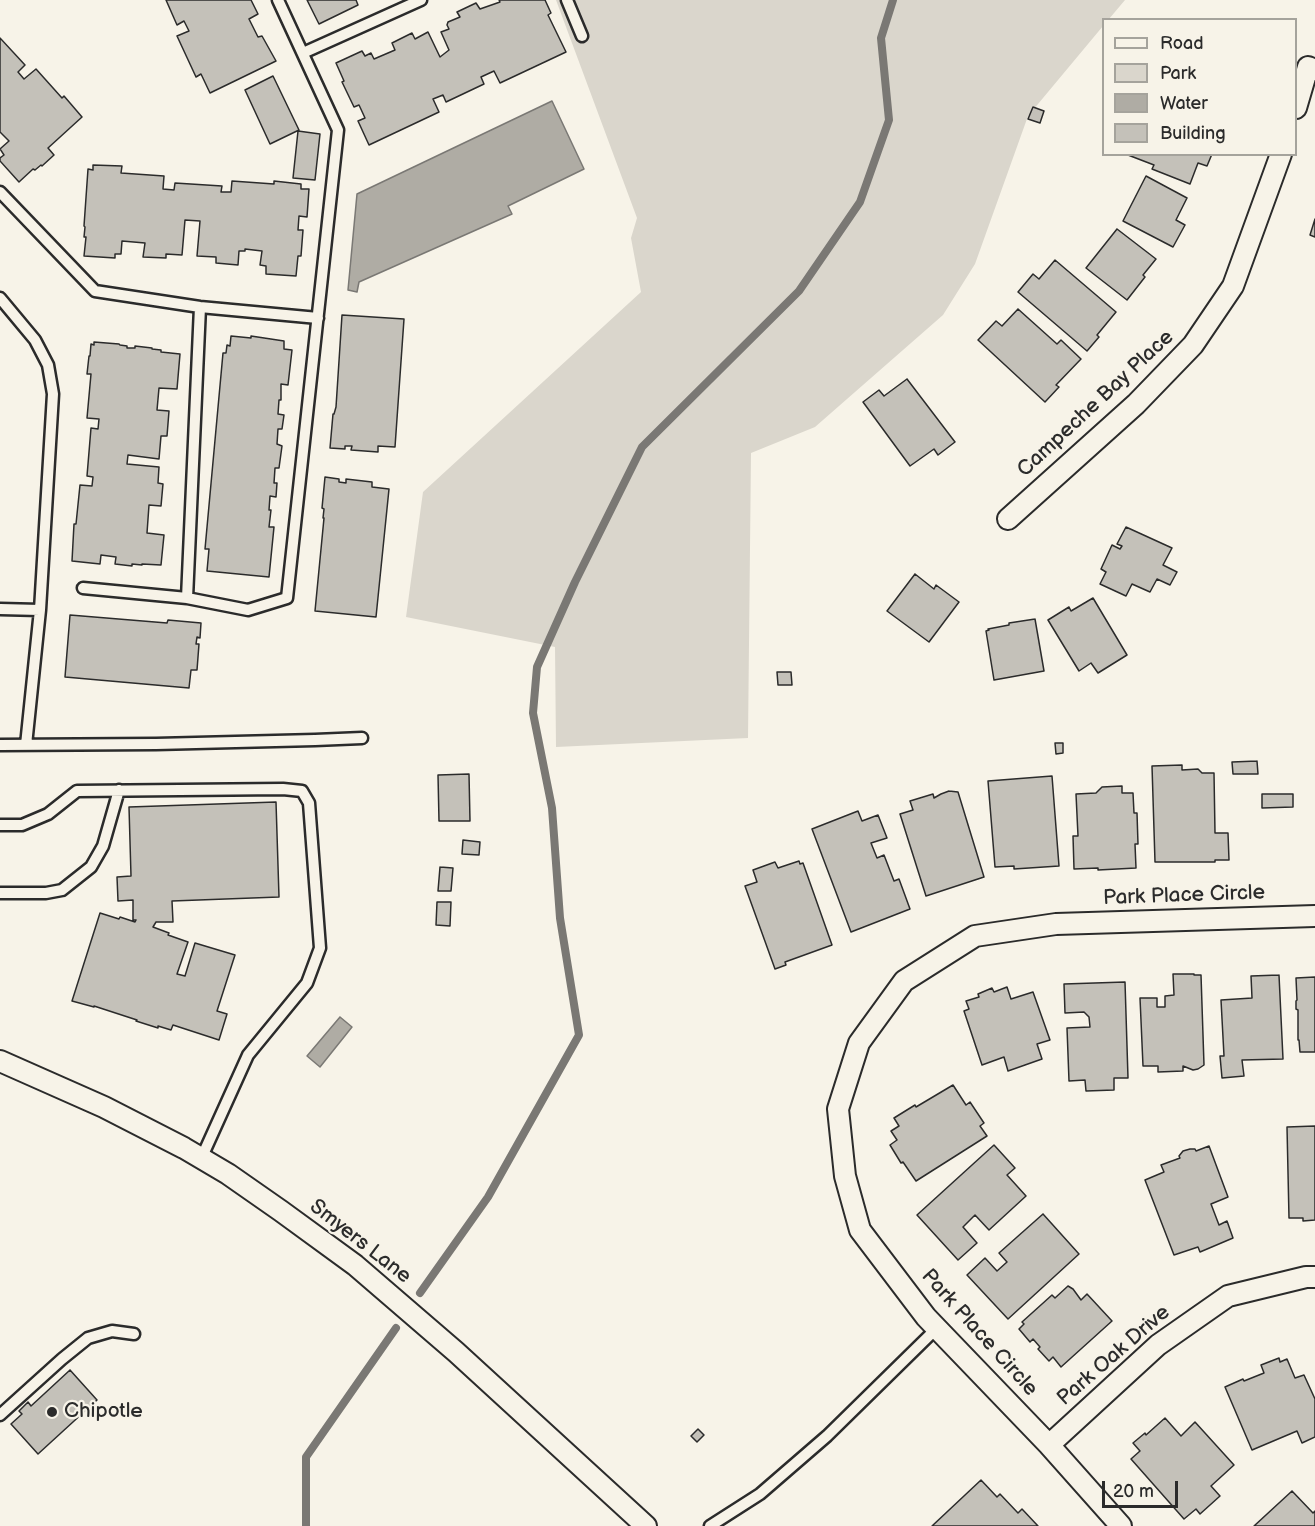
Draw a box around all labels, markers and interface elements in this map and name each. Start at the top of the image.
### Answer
legend [1102,18,1297,156]
text: Road [1160,33,1204,54]
text: Park [1160,63,1196,84]
text: Water [1160,93,1208,114]
text: Building [1160,123,1226,144]
street label: Campeche Bay Place [1013,325,1179,483]
street label: Park Place Circle [1103,881,1265,911]
street label: Smyers Lane [304,1195,416,1289]
street label: Park Place Circle [915,1264,1043,1402]
street label: Park Oak Drive [1053,1300,1175,1412]
place label: Chipotle [64,1399,143,1425]
marker: Chipotle [45,1405,59,1419]
scale bar [1105,1469,1182,1507]
text: 20 m [1113,1481,1154,1502]

